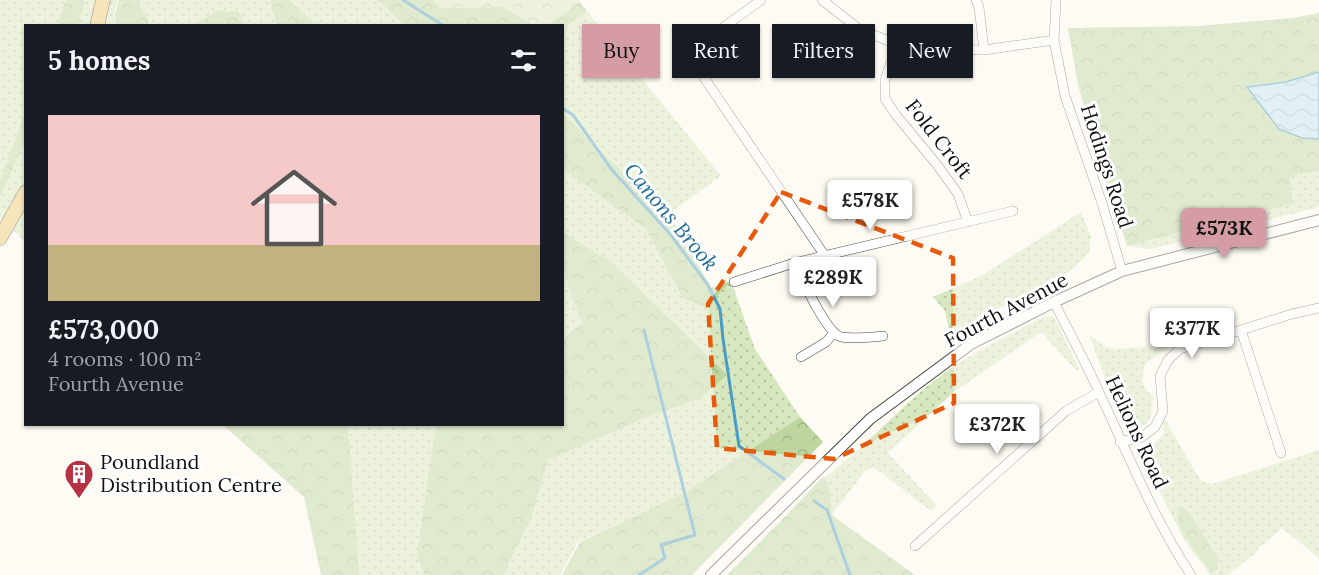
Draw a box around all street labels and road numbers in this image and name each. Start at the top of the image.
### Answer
street label: Fold Croft [901,94,978,184]
street label: Hodings Road [1076,101,1139,231]
street label: Fourth Avenue [940,267,1072,353]
street label: Helions Road [1100,371,1175,492]

